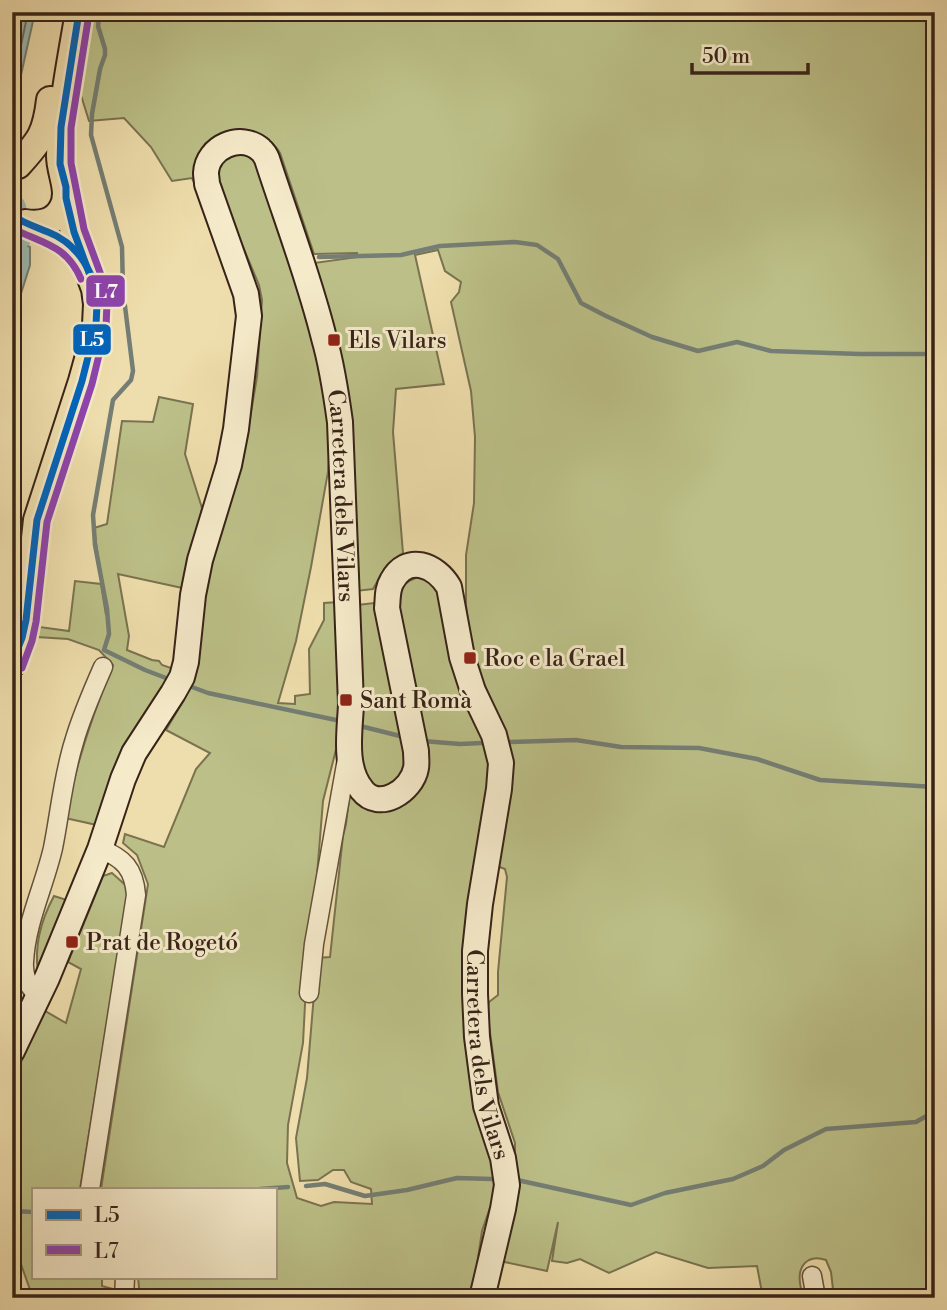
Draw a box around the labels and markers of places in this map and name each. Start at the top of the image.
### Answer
place label: Els Vilars [348,327,447,355]
marker: Els Vilars [326,332,342,348]
place label: Roc e la Grael [484,645,626,673]
marker: Roc e la Grael [462,650,478,666]
place label: Sant Romà [360,687,472,715]
marker: Sant Romà [338,692,354,708]
place label: Prat de Rogetó [86,929,238,957]
marker: Prat de Rogetó [64,934,80,950]

